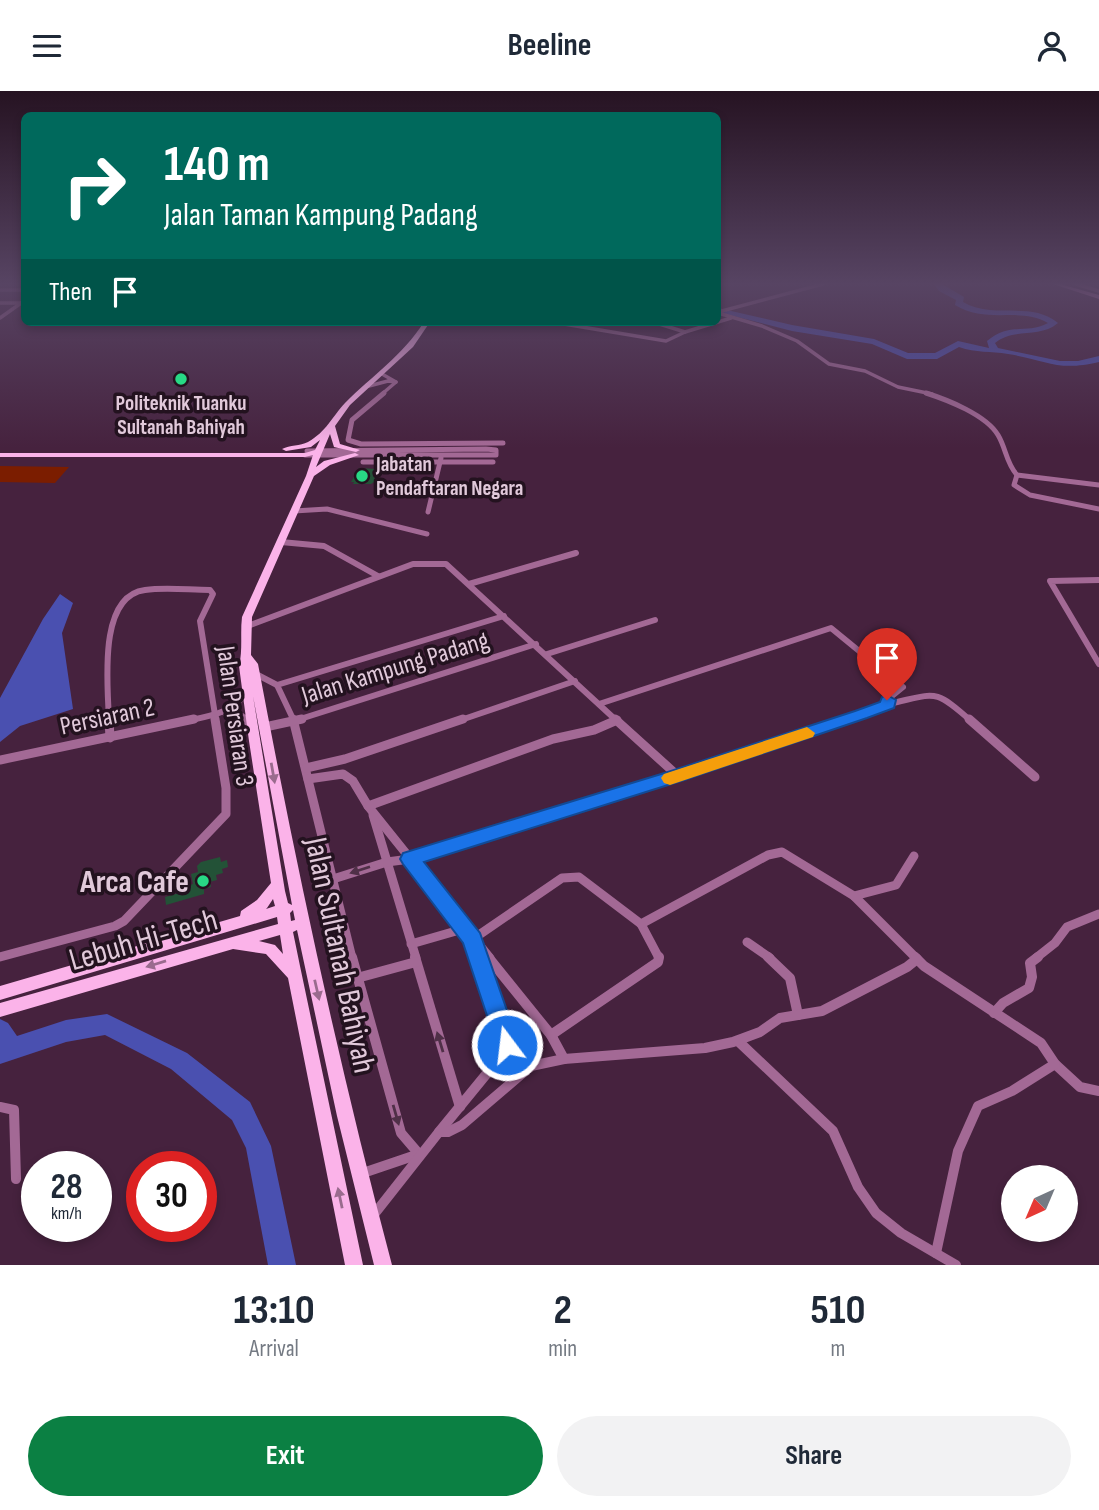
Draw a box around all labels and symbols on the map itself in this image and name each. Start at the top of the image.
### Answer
marker: Politeknik Tuanku Sultanah Bahiyah [173,371,189,387]
place label: Politeknik Tuanku Sultanah Bahiyah [116,391,246,440]
place label: Jabatan Pendaftaran Negara [375,452,523,501]
marker: Jabatan Pendaftaran Negara [354,468,370,484]
street label: Jalan Kampung Padang [297,625,493,712]
pin [857,628,917,700]
street label: Jalan Persiaran 3 [209,643,260,788]
street label: Persiaran 2 [57,692,157,743]
one-way arrow [267,762,278,784]
street label: Jalan Sultanah Bahiyah [295,833,384,1077]
place label: Arca Cafe [79,863,189,902]
one-way arrow [349,866,370,876]
marker: Arca Cafe [195,873,211,889]
street label: Lebuh Hi-Tech [65,901,222,980]
one-way arrow [145,960,166,970]
one-way arrow [312,979,323,1001]
position arrow [470,1008,544,1082]
one-way arrow [435,1031,445,1052]
one-way arrow [391,1104,402,1126]
speed limit sign: 30 [126,1151,217,1242]
north arrow [1001,1165,1078,1243]
one-way arrow [335,1187,346,1209]

